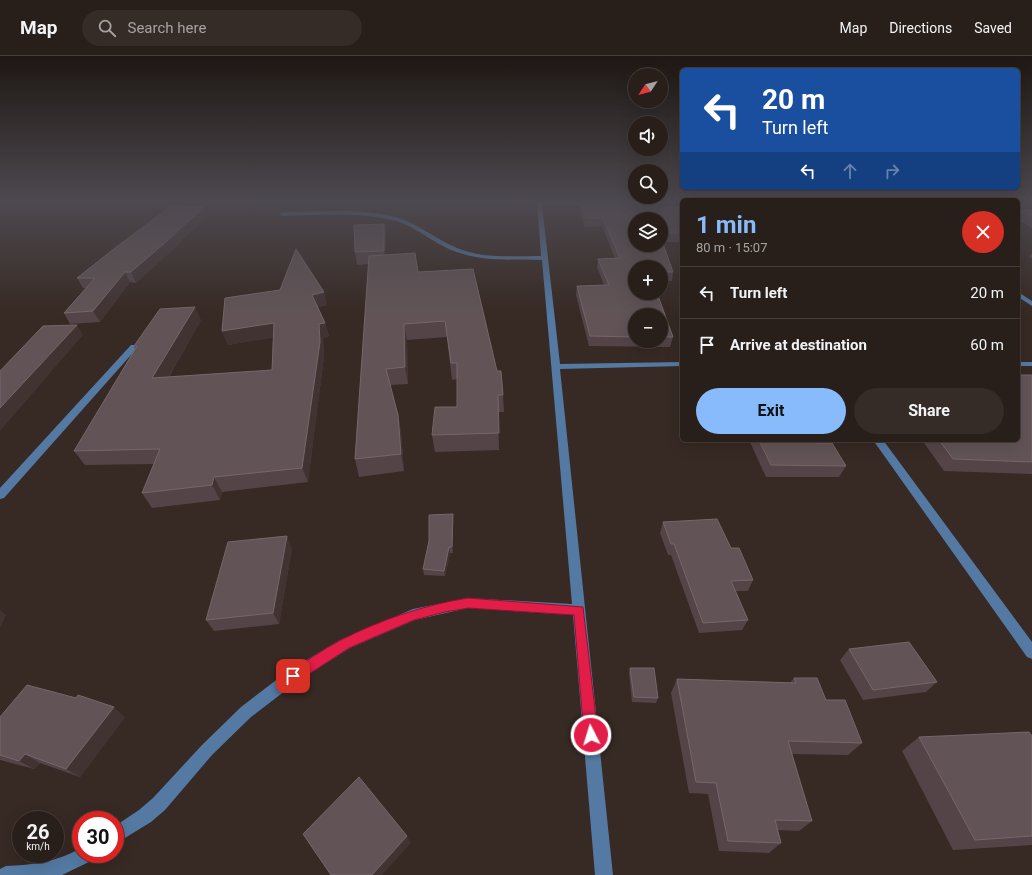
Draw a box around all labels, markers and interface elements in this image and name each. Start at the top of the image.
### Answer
search box [82,10,362,46]
text: Map [20,16,58,39]
icon: search [96,17,118,39]
text: Search here [128,19,206,37]
text: Map [840,20,867,36]
text: Directions [889,20,952,36]
text: Saved [974,20,1012,36]
north arrow [628,68,668,108]
map controls [628,68,668,348]
text: 20 m [762,83,825,116]
icon: left [696,84,748,136]
button: sound [628,116,668,156]
text: Turn left [762,117,828,138]
icon: left [797,160,819,182]
icon: ahead [839,160,861,182]
icon: right [881,160,903,182]
button: search [628,164,668,204]
text: 1 min [696,211,756,239]
button: close [962,211,1004,253]
button: layers [628,212,668,252]
text: 80 m · 15:07 [696,240,767,255]
button: + [628,260,668,300]
icon: left [696,282,718,304]
text: Turn left [730,284,787,302]
text: 20 m [970,284,1004,302]
button: − [628,308,668,348]
icon: arrive [696,334,718,356]
text: Arrive at destination [730,336,867,354]
text: 60 m [970,336,1004,354]
button: Exit [696,388,846,434]
button: Share [854,388,1004,434]
pin [276,659,310,693]
icon: arrive [282,665,304,687]
position arrow [570,714,612,756]
speed limit sign: 30 [72,811,124,863]
text: 26 [27,820,49,844]
text: km/h [26,841,50,852]

